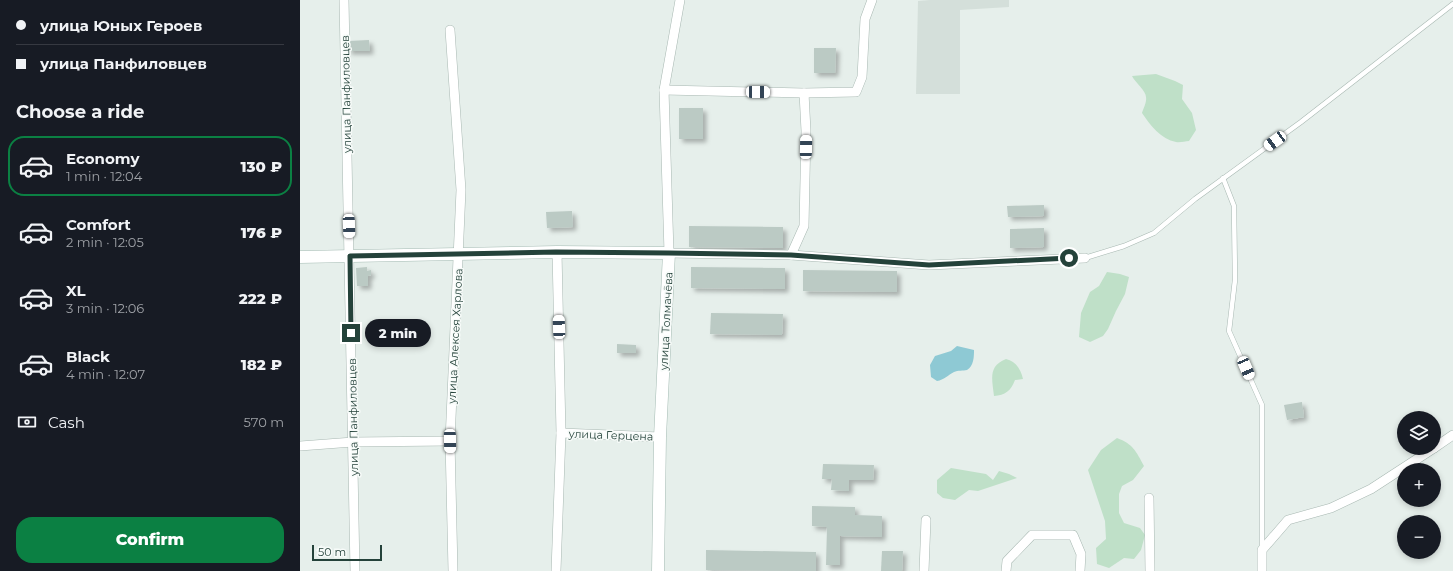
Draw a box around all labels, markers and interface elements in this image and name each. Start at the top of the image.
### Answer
text: улица Юных Героев [40,16,202,35]
street label: улица Панфиловцев [338,35,354,154]
text: улица Панфиловцев [40,54,207,73]
car [746,86,770,98]
text: Choose a ride [16,101,144,123]
car [1262,129,1288,153]
car [800,135,812,159]
icon: car [18,148,54,184]
text: Economy [66,149,139,168]
text: 130 ₽ [240,157,282,176]
text: 1 min · 12:04 [66,168,142,184]
icon: car [18,214,54,250]
car [343,214,355,238]
text: Comfort [66,215,131,234]
text: 176 ₽ [241,223,282,242]
text: 2 min · 12:05 [66,234,144,250]
route start [1060,249,1078,267]
street label: улица Алексея Харлова [444,268,466,405]
street label: улица Толмачёва [656,271,676,372]
icon: car [18,280,54,316]
text: XL [66,281,85,300]
text: 222 ₽ [239,289,282,308]
text: 3 min · 12:06 [66,300,144,316]
car [553,315,565,339]
callout: 2 min [365,319,431,347]
route end [342,324,360,342]
text: 2 min [379,325,417,341]
icon: car [18,346,54,382]
text: Black [66,347,110,366]
text: 182 ₽ [241,355,282,374]
car [1236,355,1256,381]
street label: улица Панфиловцев [345,358,361,477]
text: 4 min · 12:07 [66,366,145,382]
icon: cash [16,411,38,433]
map controls [1397,411,1441,559]
button: layers [1397,411,1441,455]
text: Cash [48,413,85,432]
text: 570 m [244,414,284,430]
street label: улица Герцена [567,426,654,443]
car [444,429,456,453]
button: + [1397,463,1441,507]
button: − [1397,515,1441,559]
button: Confirm [16,517,284,563]
scale bar [312,543,382,562]
text: 50 m [318,545,346,559]

